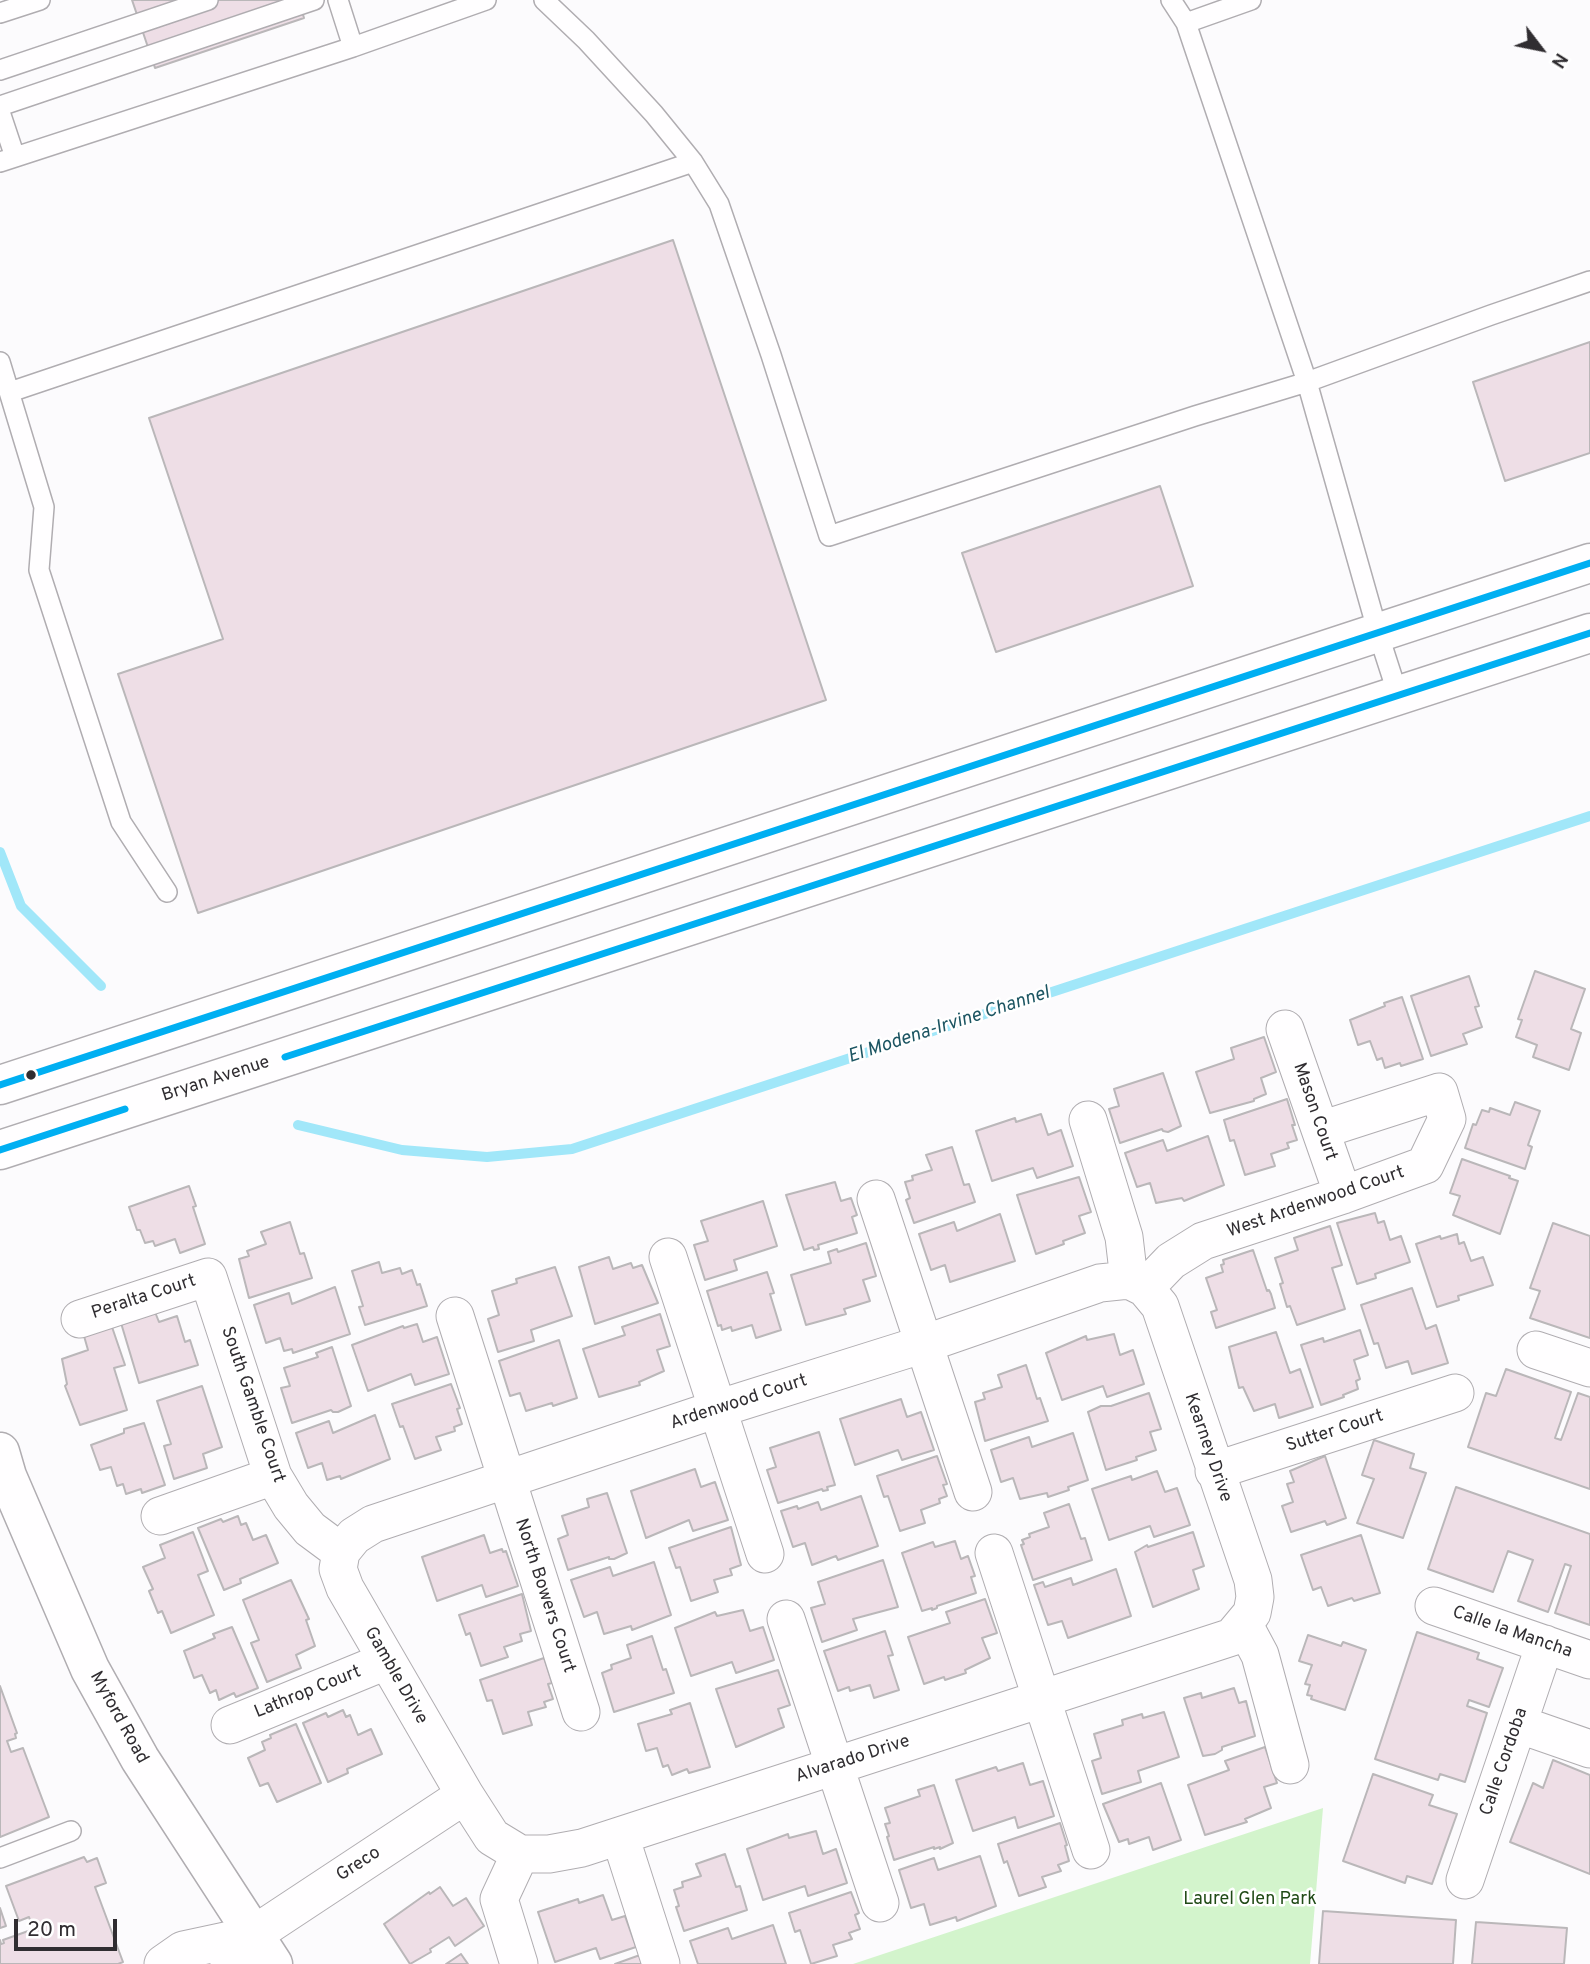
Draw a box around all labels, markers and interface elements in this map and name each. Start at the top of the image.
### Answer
north arrow [1506,14,1576,84]
text: N [1545,48,1573,72]
water label: El Modena-Irvine Channel [845,983,1053,1069]
street label: Bryan Avenue [159,1052,273,1108]
street label: Mason Court [1287,1060,1341,1164]
unlabelled marker [24,1068,38,1082]
street label: West Ardenwood Court [1225,1162,1407,1244]
street label: Peralta Court [89,1271,199,1325]
street label: South Gamble Court [215,1324,289,1486]
street label: Ardenwood Court [668,1371,810,1435]
street label: Kearney Drive [1178,1391,1236,1505]
street label: Sutter Court [1283,1406,1387,1458]
street label: North Bowers Court [509,1516,579,1676]
street label: Calle la Mancha [1449,1602,1575,1664]
street label: Gamble Drive [358,1624,432,1728]
street label: Lathrop Court [252,1662,364,1724]
street label: Myford Road [84,1668,152,1768]
street label: Calle Cordoba [1476,1705,1534,1819]
street label: Alvarado Drive [793,1731,913,1789]
street label: Greco [333,1843,385,1887]
park label: Laurel Glen Park [1183,1889,1317,1911]
scale bar [18,1904,121,1948]
text: 20 m [27,1917,76,1944]

